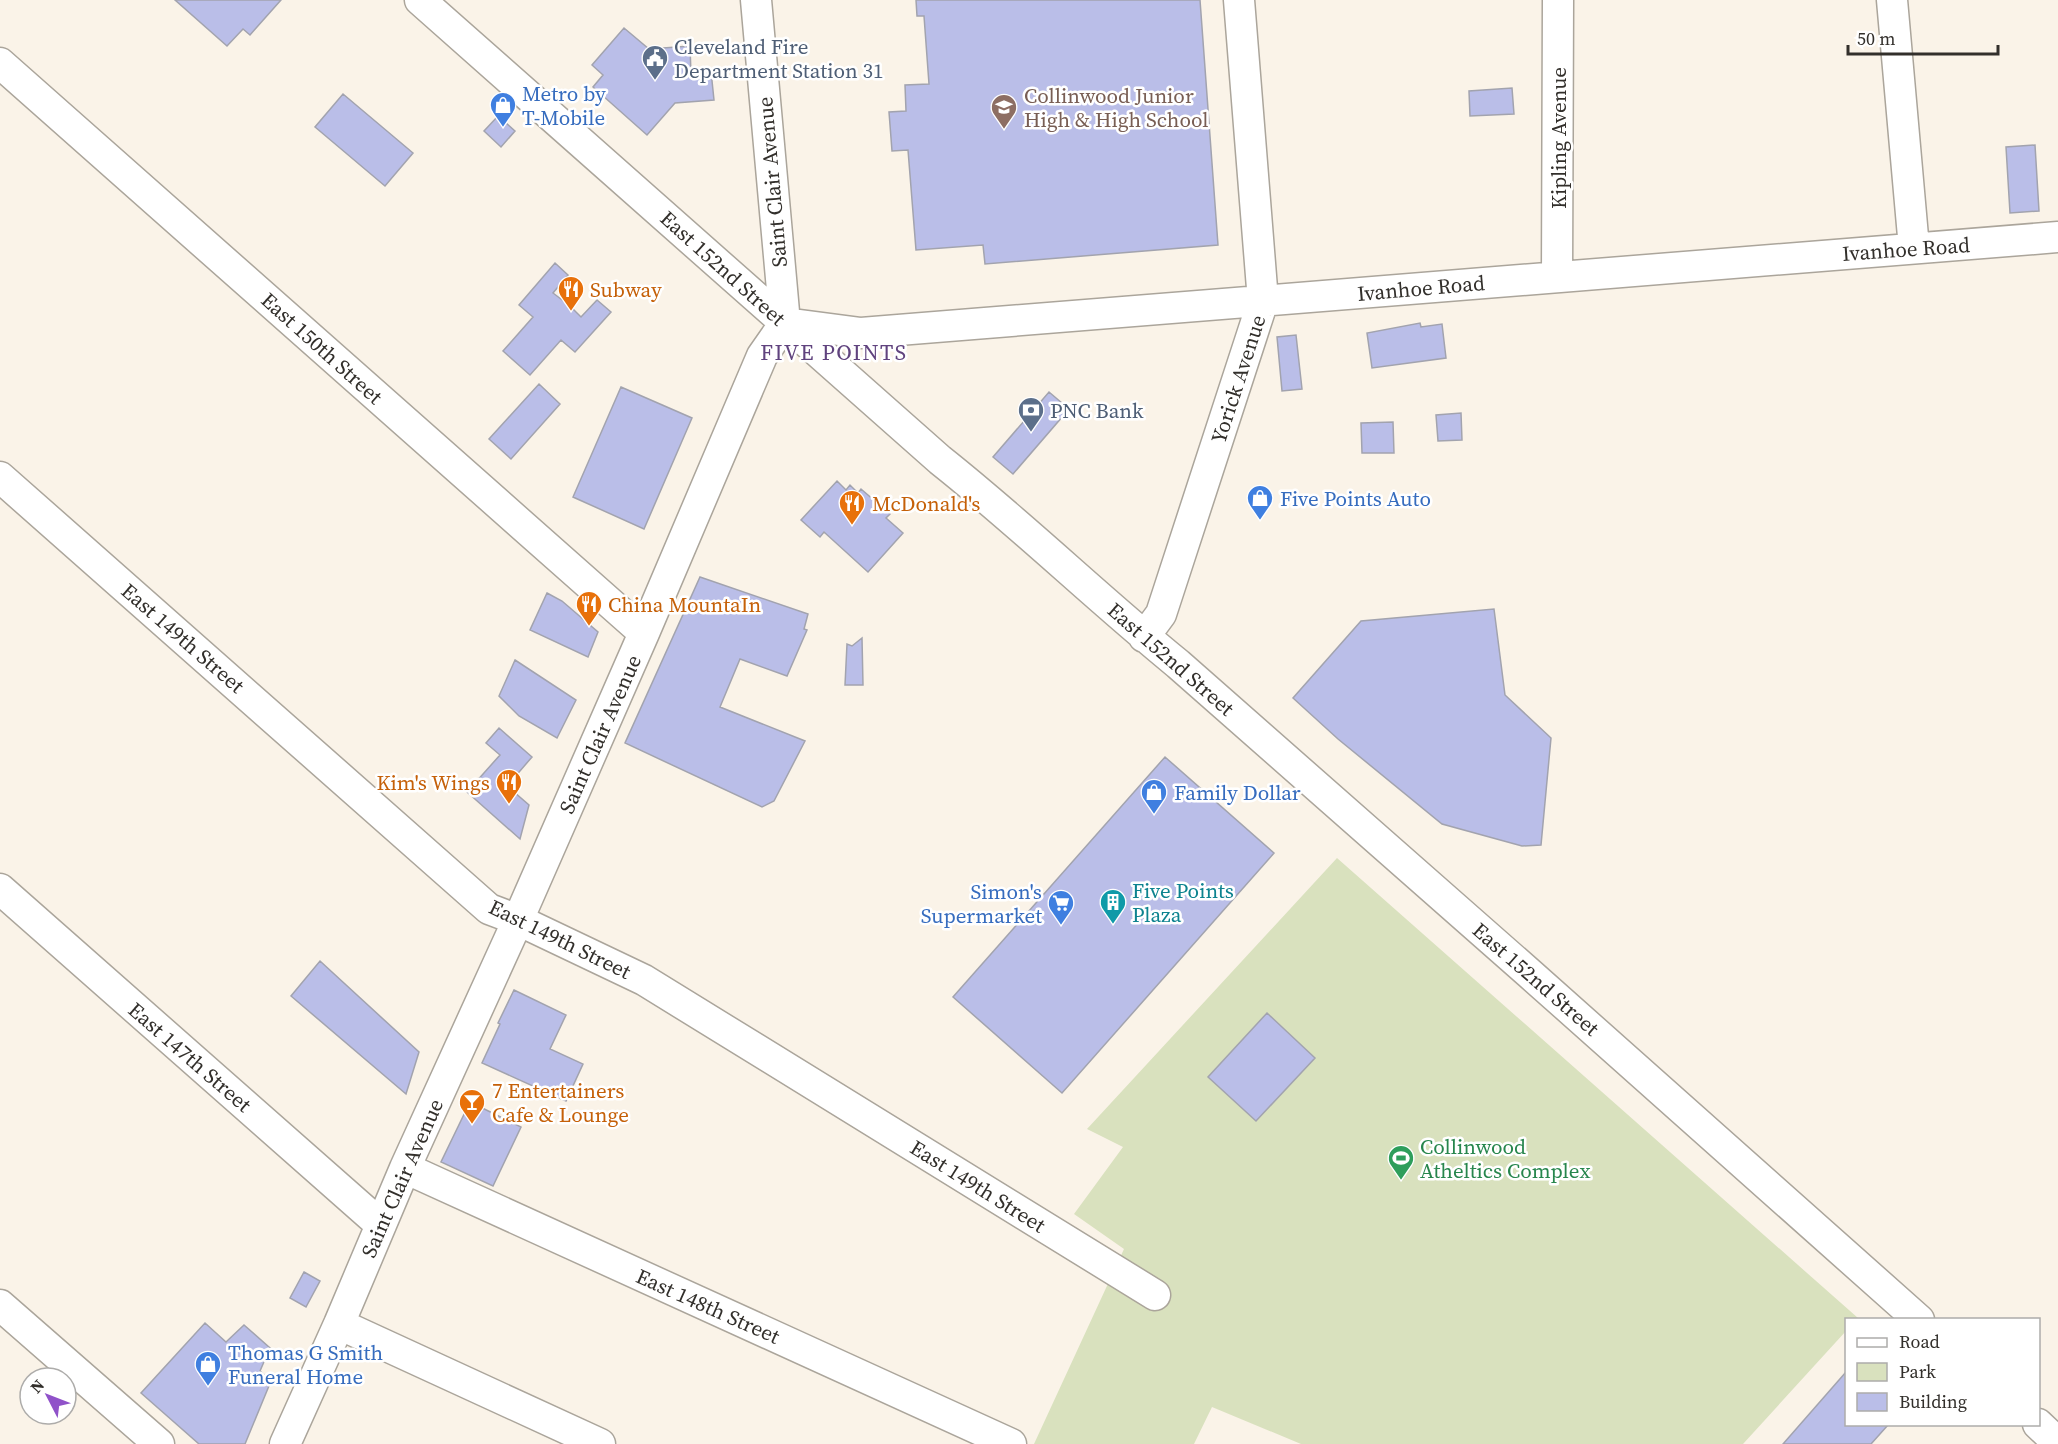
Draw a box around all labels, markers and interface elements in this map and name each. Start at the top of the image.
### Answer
scale bar [1848,18,1998,56]
text: 50 m [1857,26,1895,51]
place label: Cleveland Fire Department Station 31 [674,32,884,85]
public building icon: Cleveland Fire Department Station 31 [640,43,670,81]
street label: Kipling Avenue [1544,67,1573,209]
place label: Metro by T-Mobile [522,79,606,132]
place label: Collinwood Junior High & High School [1024,81,1208,134]
shop icon: Metro by T-Mobile [488,90,518,128]
school or university icon: Collinwood Junior High & High School [989,92,1019,130]
street label: Saint Clair Avenue [750,96,794,268]
street label: East 152nd Street [654,204,792,332]
street label: Ivanhoe Road [1841,230,1971,268]
street label: Ivanhoe Road [1356,268,1486,308]
restaurant icon: Subway [556,274,586,312]
place label: Subway [590,275,662,304]
street label: East 150th Street [255,286,389,411]
street label: Yorick Avenue [1204,311,1272,447]
district label: FIVE POINTS [760,337,908,367]
bank icon: PNC Bank [1016,395,1046,433]
place label: PNC Bank [1050,396,1144,425]
shop icon: Five Points Auto [1245,483,1275,521]
place label: Five Points Auto [1280,484,1431,513]
restaurant icon: McDonald's [837,488,867,526]
place label: McDonald's [872,489,980,518]
street label: East 149th Street [115,576,251,700]
restaurant icon: China MountaIn [574,589,604,627]
place label: China MountaIn [608,590,761,619]
street label: East 152nd Street [1101,596,1241,722]
street label: Saint Clair Avenue [552,650,648,818]
restaurant icon: Kim's Wings [494,767,524,805]
place label: Kim's Wings [377,768,490,797]
shop icon: Family Dollar [1139,777,1169,815]
place label: Family Dollar [1174,778,1301,807]
place label: Five Points Plaza [1132,876,1234,929]
place label: Simon's Supermarket [921,877,1042,930]
building icon: Five Points Plaza [1098,887,1128,925]
supermarket icon: Simon's Supermarket [1046,888,1076,926]
street label: East 149th Street [484,892,636,986]
street label: East 152nd Street [1466,916,1606,1042]
street label: East 147th Street [122,995,258,1119]
place label: 7 Entertainers Cafe & Lounge [492,1076,629,1129]
bar icon: 7 Entertainers Cafe & Lounge [457,1087,487,1125]
street label: Saint Clair Avenue [354,1094,450,1262]
place label: Collinwood Atheltics Complex [1420,1132,1591,1185]
street label: East 149th Street [905,1133,1051,1239]
sports icon: Collinwood Atheltics Complex [1386,1143,1416,1181]
street label: East 148th Street [632,1261,785,1351]
legend [1845,1318,2040,1426]
text: Road [1899,1329,1940,1354]
place label: Thomas G Smith Funeral Home [228,1338,383,1391]
shop icon: Thomas G Smith Funeral Home [193,1349,223,1387]
text: Park [1899,1359,1936,1384]
north arrow [18,1366,78,1426]
text: N [25,1374,49,1398]
text: Building [1899,1389,1967,1414]

